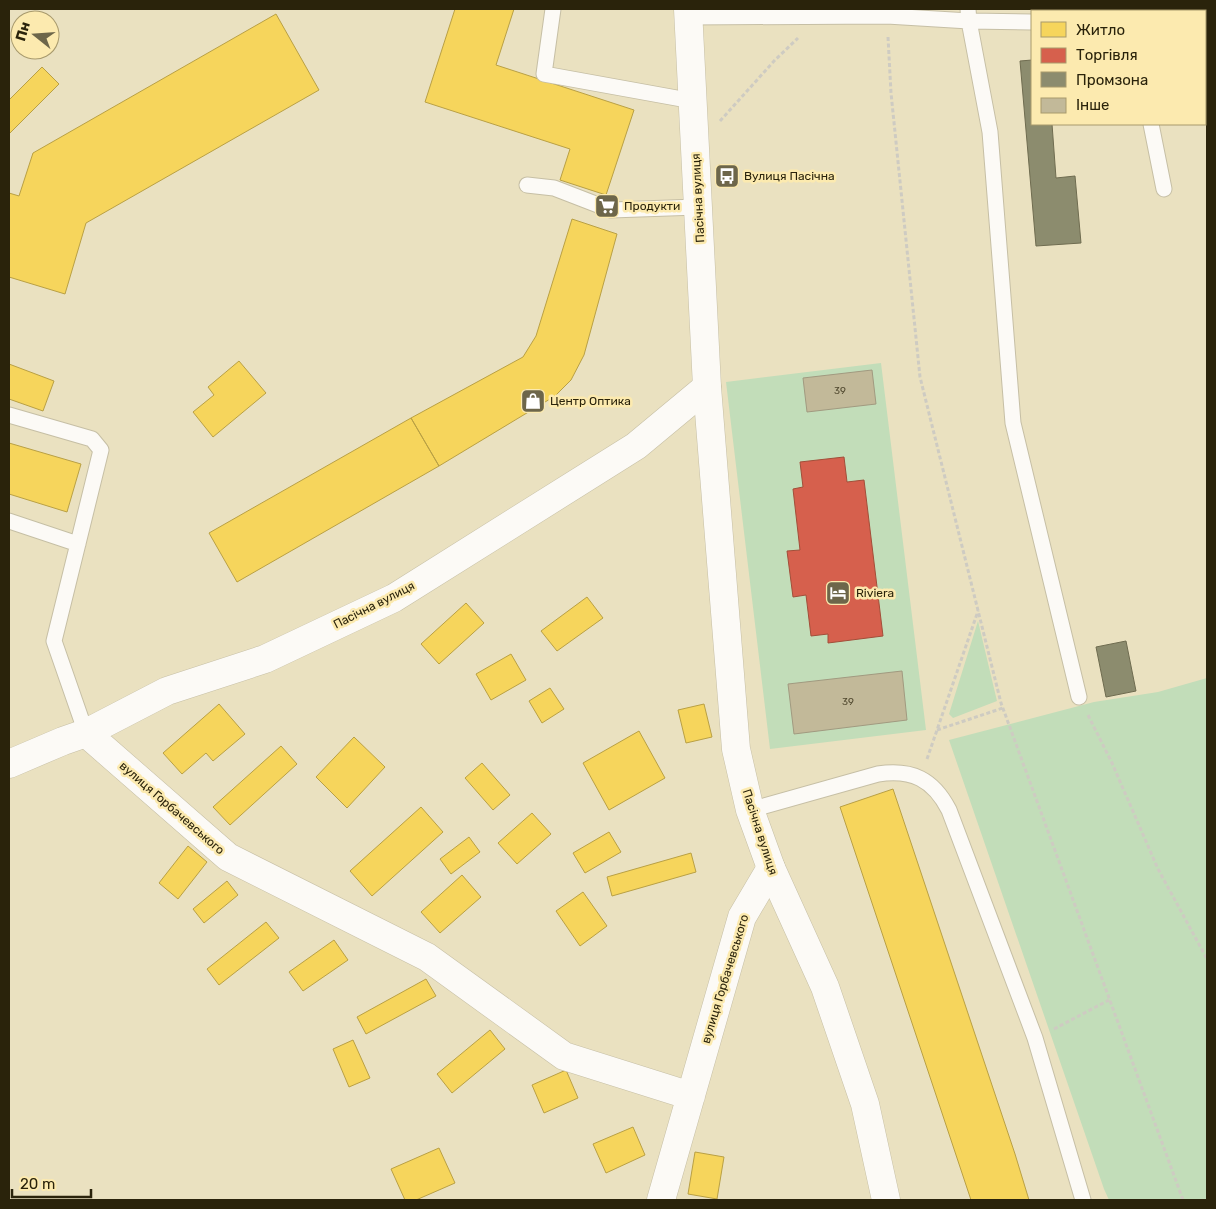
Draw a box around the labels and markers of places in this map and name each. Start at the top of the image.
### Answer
bus stop icon: Вулиця Пасічна [714,163,740,189]
place label: Вулиця Пасічна [744,169,835,183]
supermarket icon: Продукти [594,193,620,219]
place label: Продукти [624,199,680,213]
shop icon: Центр Оптика [520,388,546,414]
place label: Центр Оптика [550,394,631,408]
hotel icon: Riviera [825,580,851,606]
place label: Riviera [856,586,894,600]

